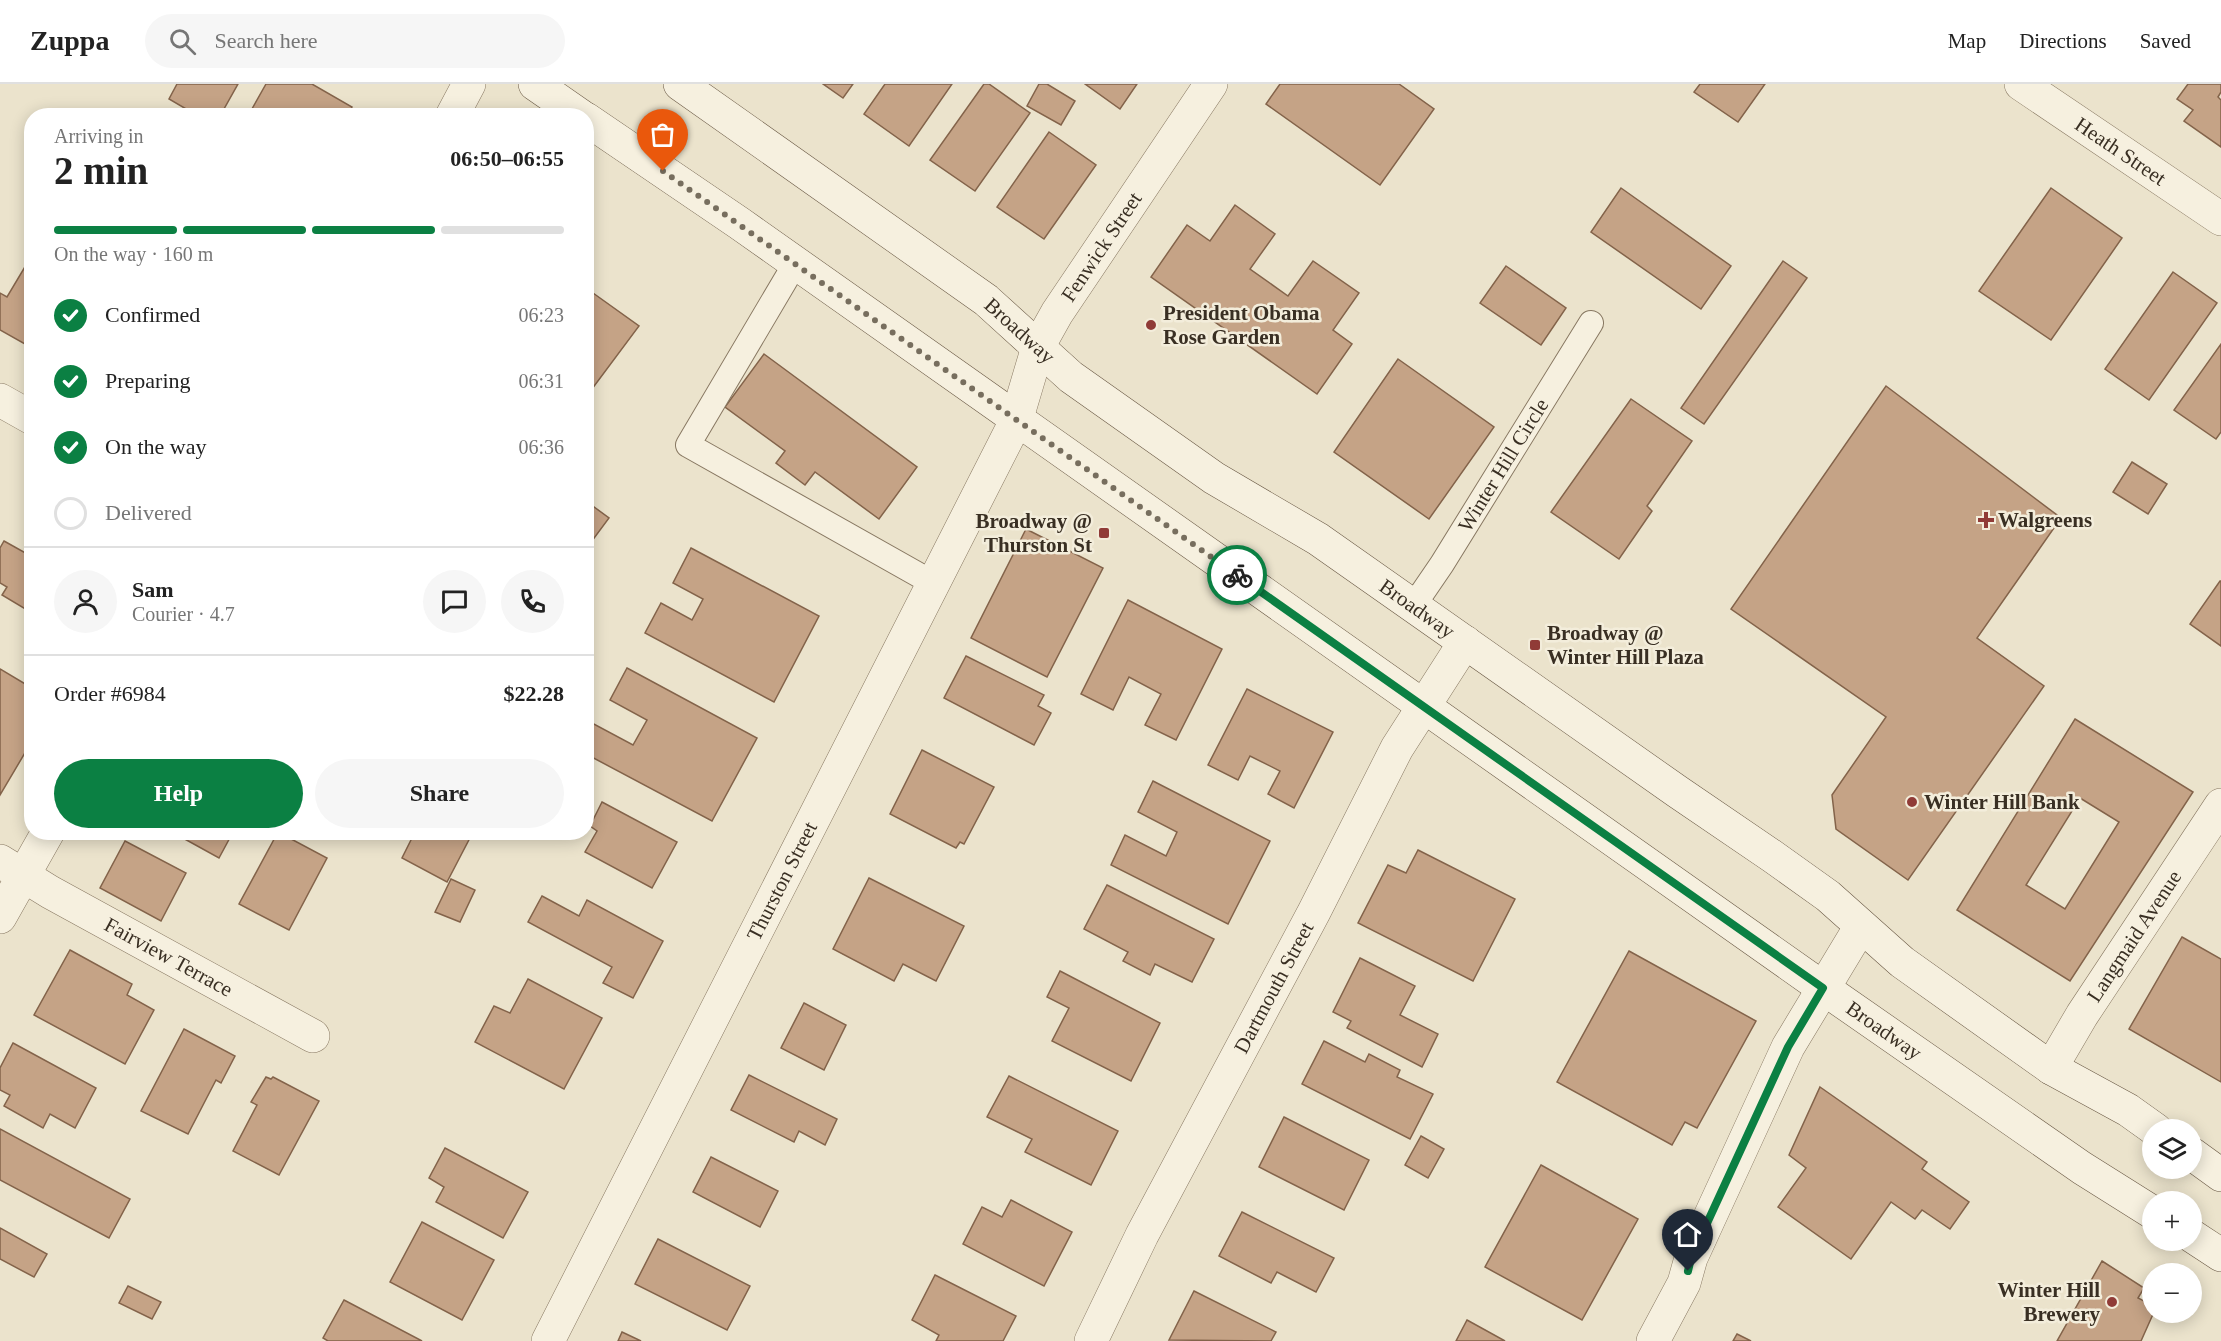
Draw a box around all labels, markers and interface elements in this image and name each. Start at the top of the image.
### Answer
search box [145,14,565,68]
text: Zuppa [30,25,109,56]
icon: search [166,25,199,58]
text: Search here [214,28,318,53]
text: Map [1948,29,1986,53]
text: Directions [2019,29,2107,53]
text: Saved [2140,29,2191,53]
pin [637,109,688,171]
street label: Heath Street [2070,112,2171,190]
icon: bag [646,118,679,151]
text: Arriving in [54,125,143,147]
text: 06:50–06:55 [450,146,564,171]
text: 2 min [54,149,148,192]
street label: Fenwick Street [1056,188,1147,306]
text: On the way · 160 m [54,243,213,265]
street label: Broadway [980,293,1060,369]
icon: check [54,299,87,332]
place label: President Obama Rose Garden [1163,301,1320,349]
text: Confirmed [105,302,200,327]
text: 06:23 [518,304,564,326]
marker: President Obama Rose Garden [1144,318,1158,332]
icon: check [54,365,87,398]
text: Preparing [105,368,191,393]
text: 06:31 [518,370,564,392]
street label: Winter Hill Circle [1453,394,1553,536]
icon: check [54,431,87,464]
text: On the way [105,434,206,459]
text: 06:36 [518,436,564,458]
text: Delivered [105,500,192,525]
place label: Walgreens [1998,508,2092,532]
place label: Broadway @ Thurston St [975,509,1092,557]
marker: Walgreens [1979,513,1993,527]
marker: Broadway @ Thurston St [1097,526,1111,540]
courier [1207,545,1267,605]
icon: bike [1221,559,1254,592]
button: person [54,570,117,633]
button: chat [423,570,486,633]
button: phone [501,570,564,633]
street label: Broadway [1375,574,1460,644]
text: Sam [132,577,174,602]
text: Courier · 4.7 [132,603,235,625]
place label: Broadway @ Winter Hill Plaza [1547,621,1704,669]
marker: Broadway @ Winter Hill Plaza [1528,638,1542,652]
text: Order #6984 [54,681,166,706]
text: $22.28 [504,681,564,706]
button: Help [54,759,303,828]
button: Share [315,759,564,828]
place label: Winter Hill Bank [1924,790,2080,814]
marker: Winter Hill Bank [1905,795,1919,809]
street label: Thurston Street [742,818,822,945]
street label: Langmaid Avenue [2082,866,2186,1007]
street label: Fairview Terrace [100,912,237,1002]
street label: Dartmouth Street [1229,918,1319,1057]
street label: Broadway [1842,996,1927,1065]
map controls [2142,1119,2202,1323]
button: layers [2142,1119,2202,1179]
button: + [2142,1191,2202,1251]
pin [1662,1209,1713,1271]
icon: home [1671,1218,1704,1251]
button: − [2142,1263,2202,1323]
place label: Winter Hill Brewery [1998,1278,2100,1326]
marker: Winter Hill Brewery [2105,1295,2119,1309]

